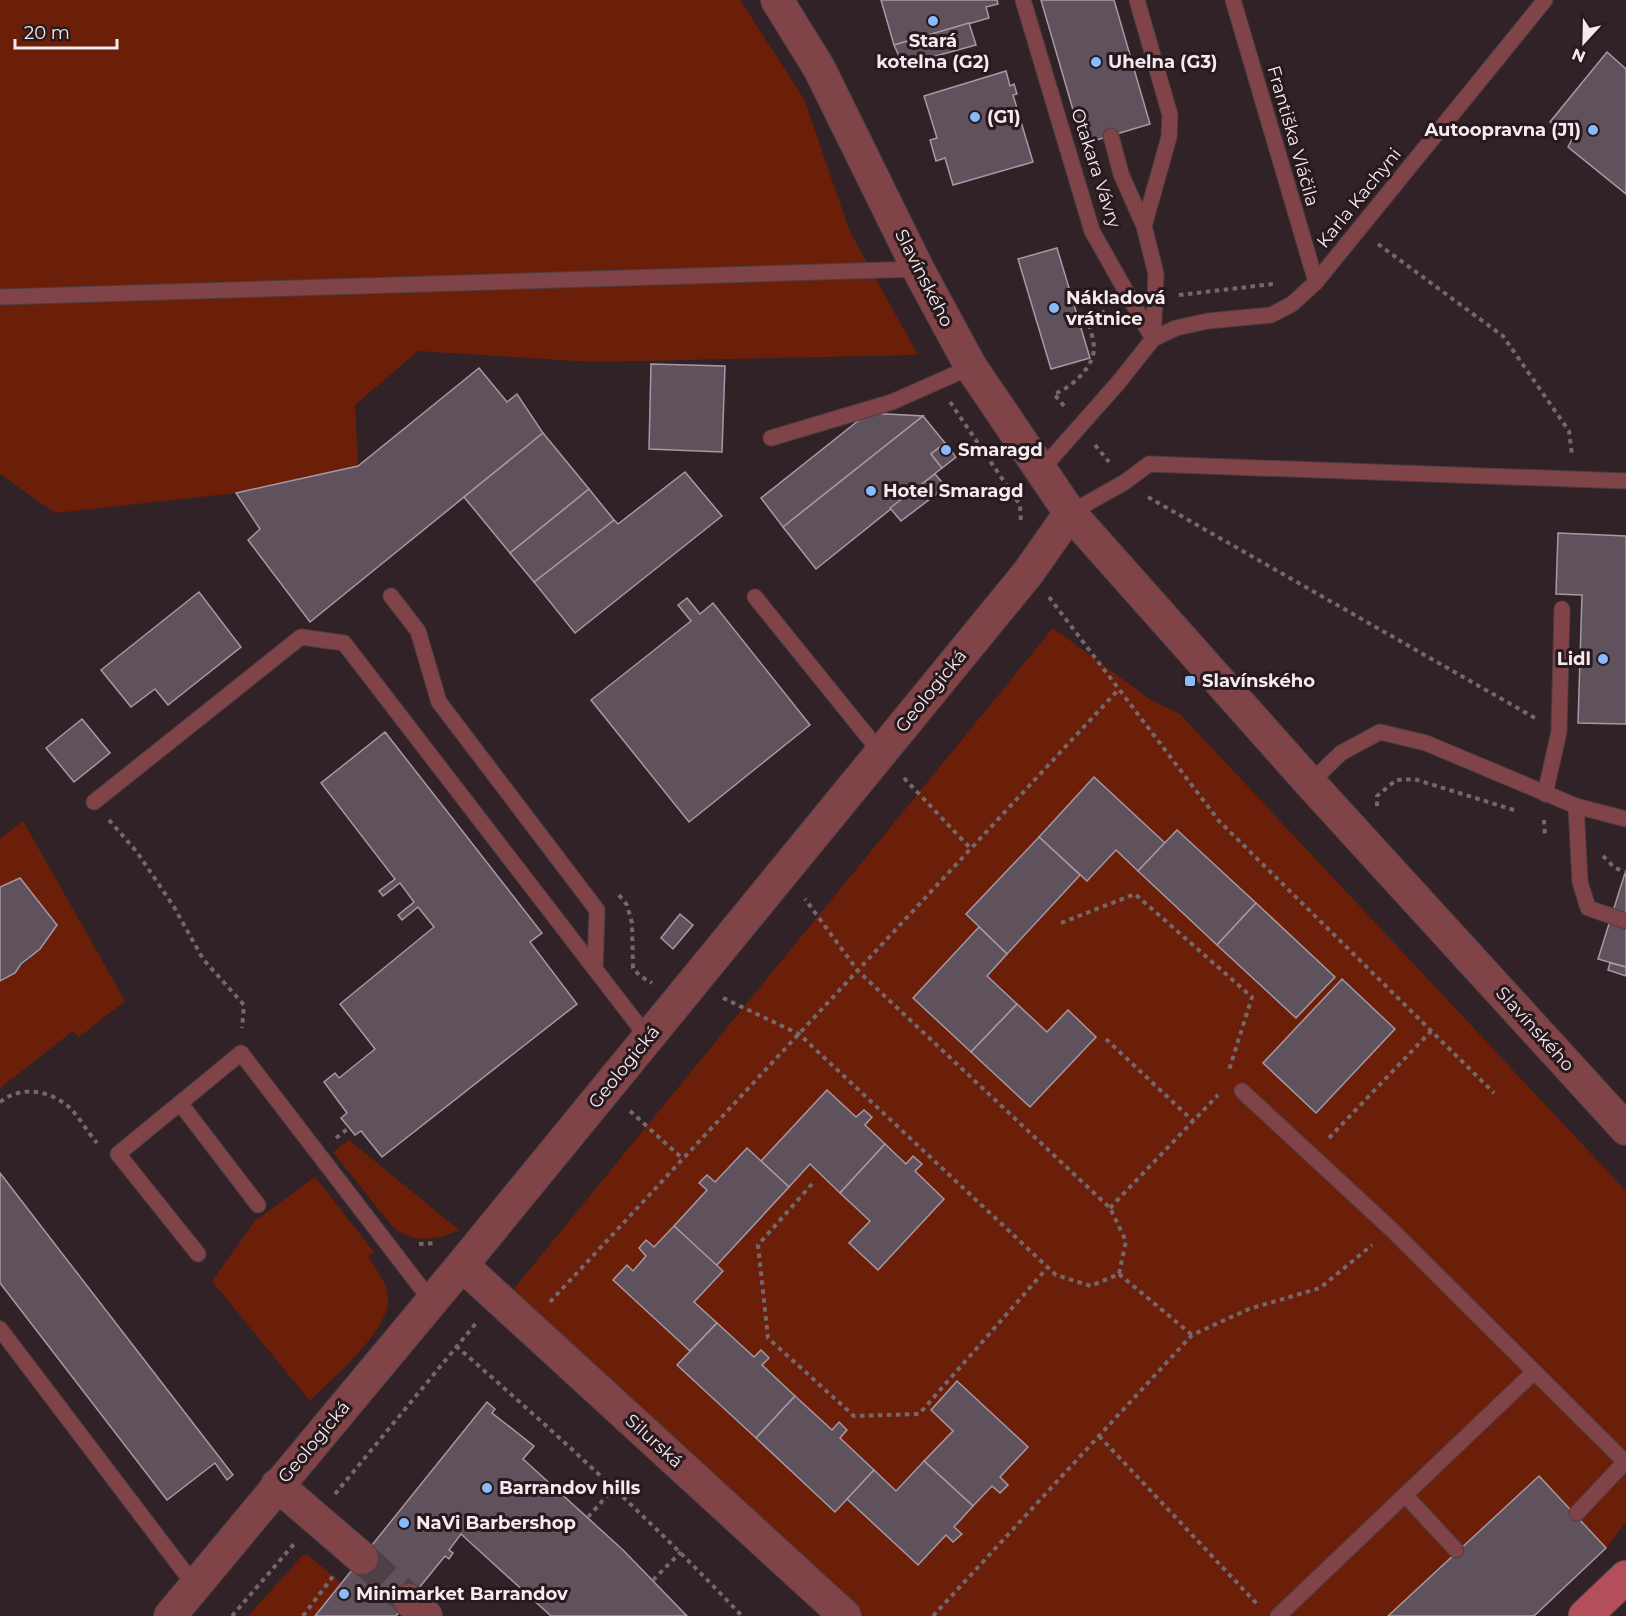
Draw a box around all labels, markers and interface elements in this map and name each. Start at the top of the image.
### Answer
scale bar [15,12,117,50]
north arrow [1554,12,1614,72]
marker: Stará kotelna (G2) [926,14,940,28]
text: 20 m [24,22,70,44]
place label: Stará kotelna (G2) [876,30,990,73]
text: N [1569,44,1588,67]
place label: Uhelna (G3) [1108,51,1218,73]
marker: Uhelna (G3) [1089,55,1103,69]
street label: Františka Vláčila [1262,63,1324,209]
street label: Otakara Vávry [1066,105,1126,231]
place label: (G1) [987,106,1021,128]
marker: (G1) [968,110,982,124]
place label: Autoopravna (J1) [1423,119,1581,141]
marker: Autoopravna (J1) [1586,123,1600,137]
street label: Karla Kachyni [1312,144,1406,252]
street label: Slavínského [890,226,958,330]
place label: Nákladová vrátnice [1065,287,1166,330]
marker: Nákladová vrátnice [1047,301,1061,315]
place label: Smaragd [958,439,1043,461]
marker: Smaragd [939,443,953,457]
place label: Hotel Smaragd [883,480,1024,502]
marker: Hotel Smaragd [864,484,878,498]
street label: Geologická [891,645,971,737]
place label: Lidl [1557,648,1591,670]
marker: Lidl [1596,652,1610,666]
place label: Slavínského [1202,670,1315,692]
marker: Slavínského [1183,674,1197,688]
street label: Slavínského [1491,982,1579,1076]
street label: Geologická [584,1021,664,1113]
street label: Geologická [273,1396,355,1488]
street label: Silurská [621,1409,687,1473]
place label: Barrandov hills [499,1477,641,1499]
marker: Barrandov hills [480,1481,494,1495]
place label: NaVi Barbershop [416,1512,576,1534]
marker: NaVi Barbershop [397,1516,411,1530]
place label: Minimarket Barrandov [356,1583,568,1605]
marker: Minimarket Barrandov [337,1587,351,1601]

